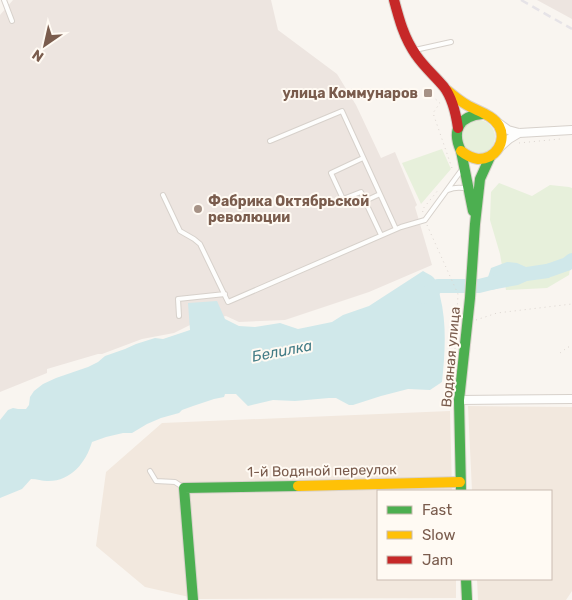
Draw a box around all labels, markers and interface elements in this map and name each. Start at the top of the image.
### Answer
north arrow [20,20,70,70]
text: N [29,45,47,65]
place label: улица Коммунаров [282,85,418,102]
marker: улица Коммунаров [422,87,434,99]
place label: Фабрика Октябрьской революции [208,193,369,226]
marker: Фабрика Октябрьской революции [192,203,204,215]
street label: Водяная улица [438,306,464,408]
water label: Белилка [250,336,314,366]
street label: 1-й Водяной переулок [247,461,397,481]
legend [377,490,552,580]
text: Fast [422,501,452,519]
text: Slow [422,526,455,544]
text: Jam [422,551,453,569]

